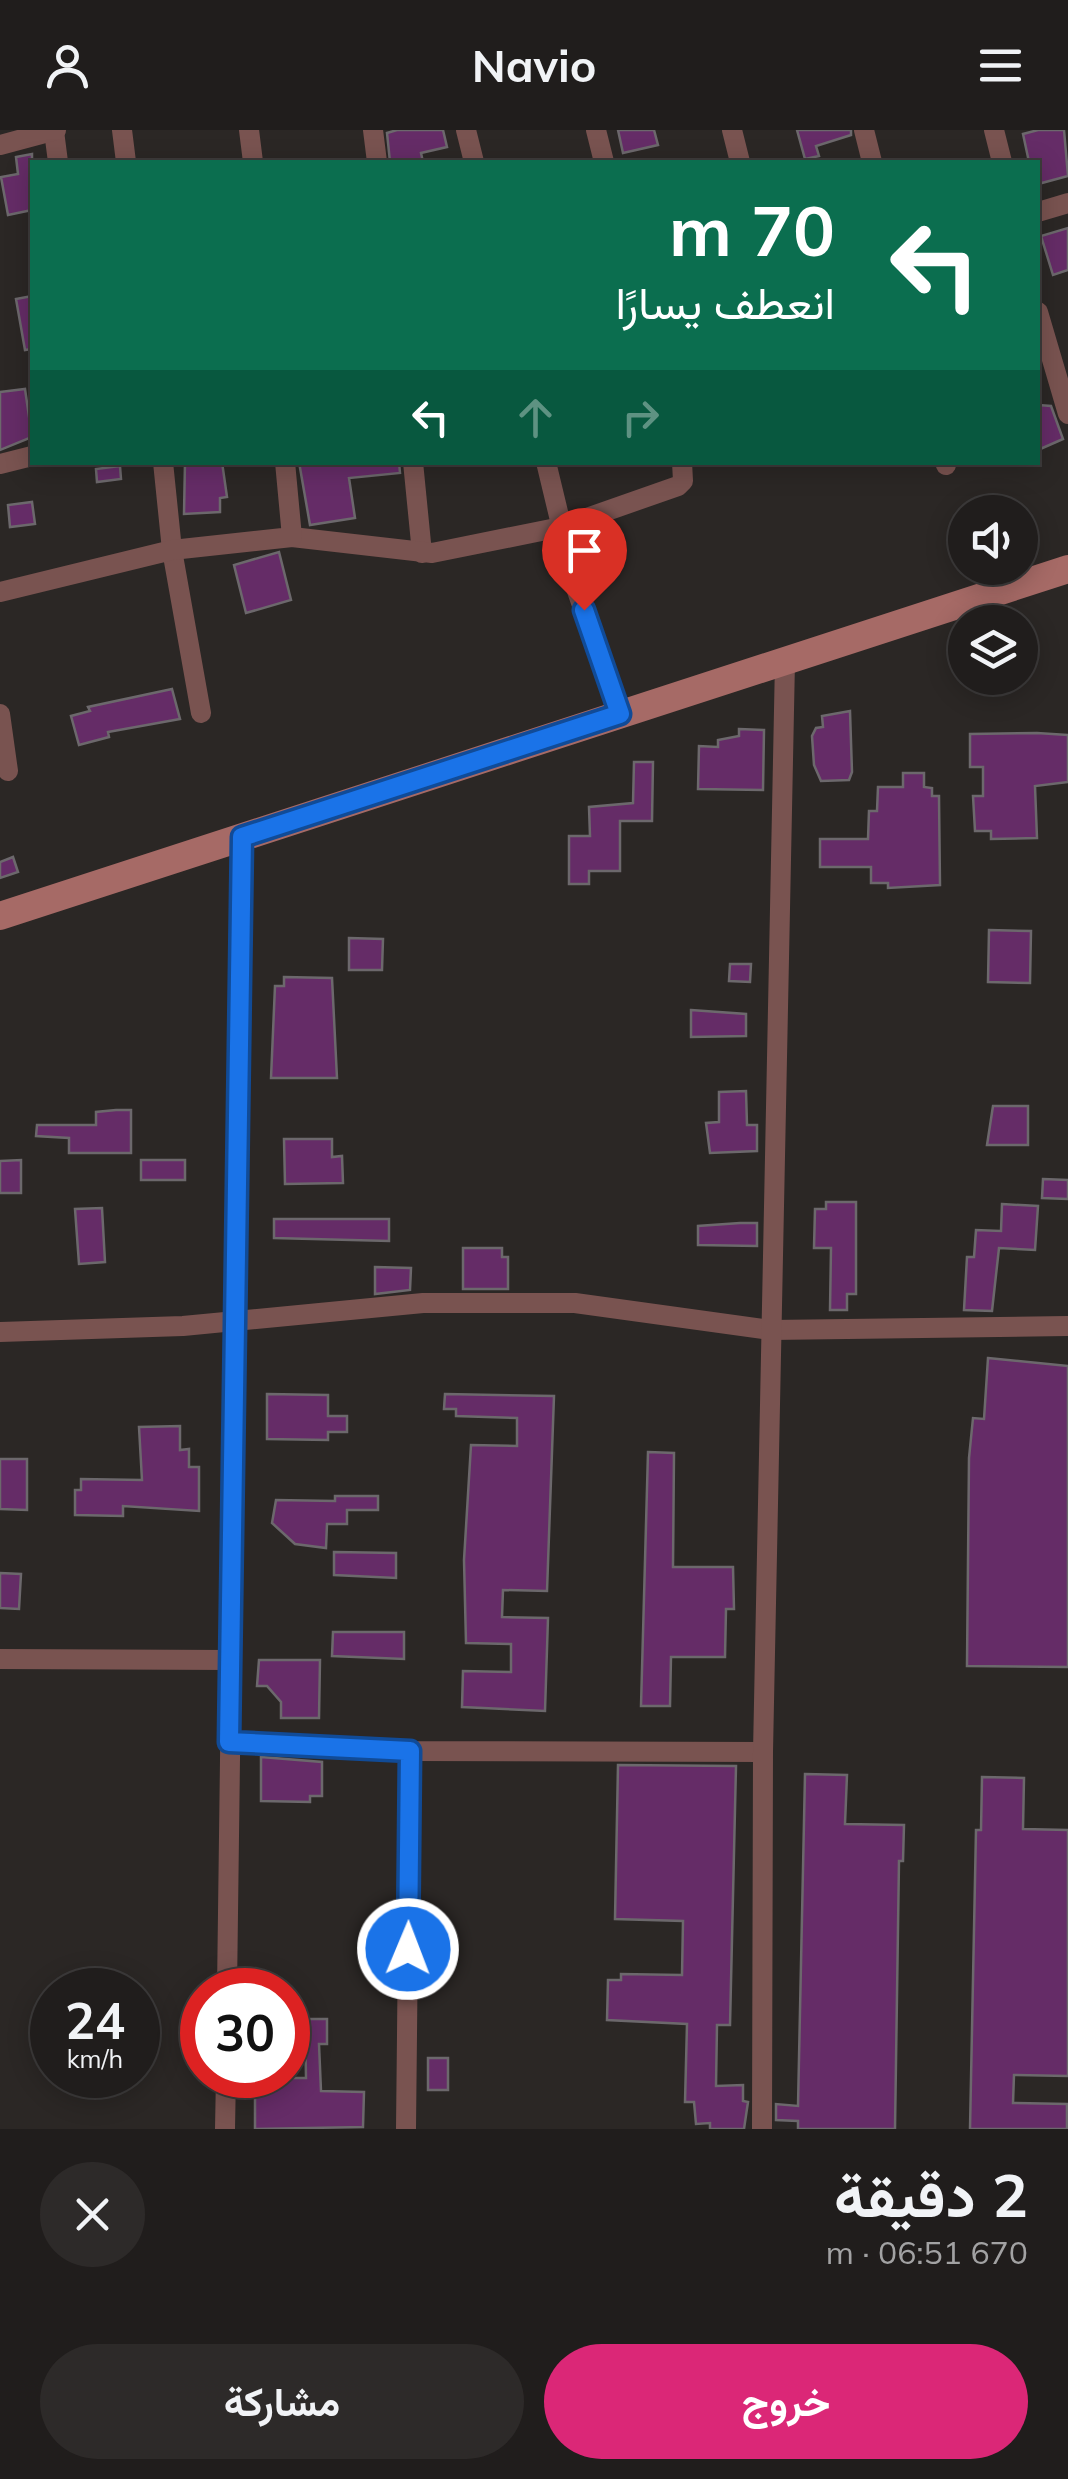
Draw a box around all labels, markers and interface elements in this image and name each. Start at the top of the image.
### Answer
text: Navio [472,37,596,93]
icon: person [40,38,95,93]
icon: menu [973,38,1028,93]
text: 70 m [669,186,835,274]
icon: left [870,200,1000,330]
text: انعطف يسارًا [616,274,835,330]
icon: left [403,390,458,445]
icon: ahead [508,390,563,445]
icon: right [613,390,668,445]
map controls [948,495,1038,695]
button: sound [948,495,1038,585]
pin [542,508,627,611]
icon: arrive [557,523,612,578]
button: layers [948,605,1038,695]
position arrow [356,1897,460,2001]
speed limit sign: 30 [180,1968,310,2098]
text: 24 [65,1989,125,2052]
text: km/h [67,2043,123,2074]
text: 2 دقيقة [834,2157,1028,2232]
button: close [40,2162,145,2267]
text: 670 m · 06:51 [826,2232,1028,2272]
button: مشاركة [40,2344,524,2459]
button: خروج [544,2344,1028,2459]

